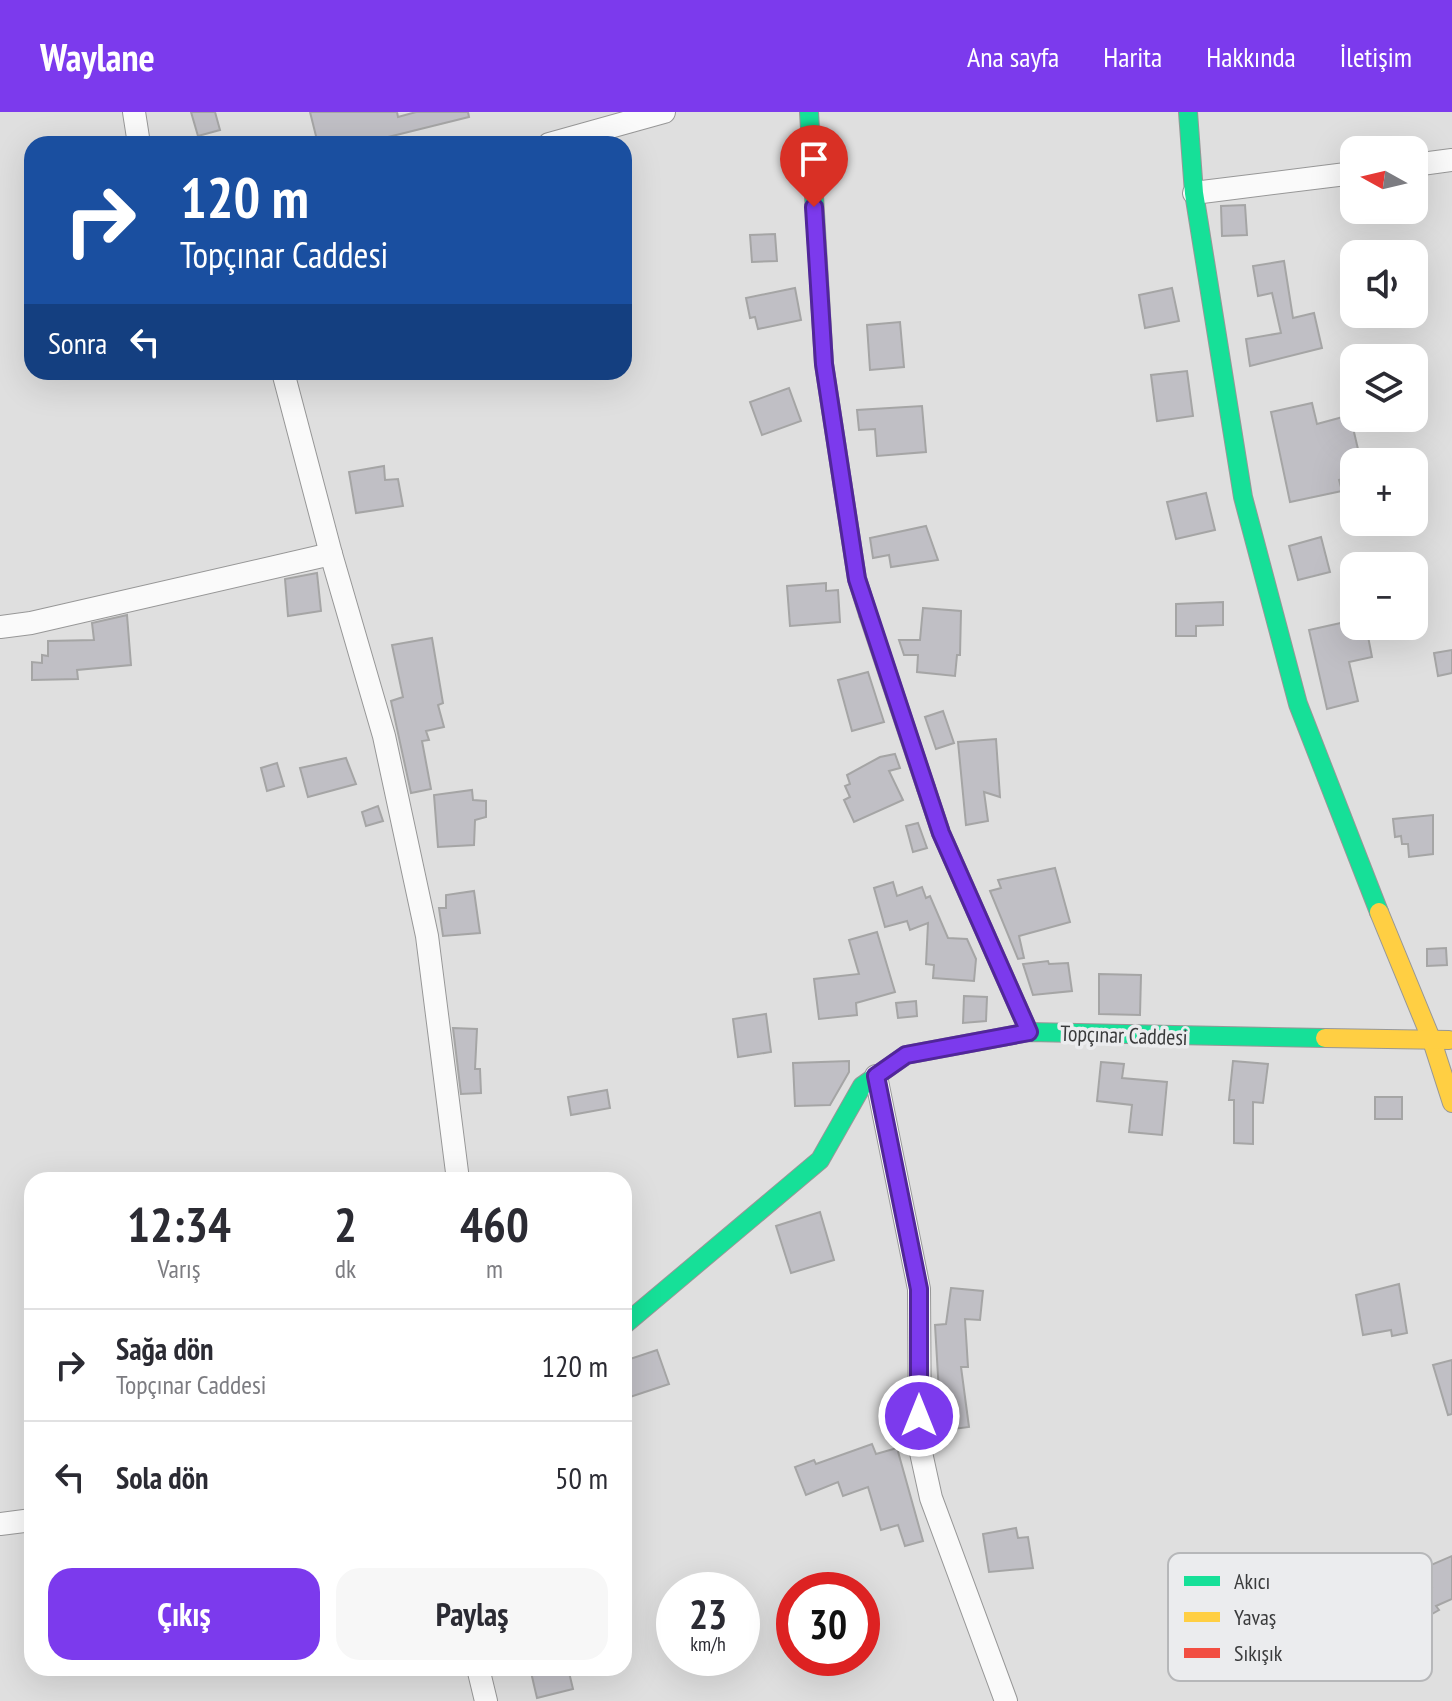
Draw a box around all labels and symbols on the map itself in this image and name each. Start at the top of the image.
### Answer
pin [780,125,848,207]
north arrow [1340,136,1428,224]
street label: Topçınar Caddesi [1060,1019,1188,1051]
position arrow [877,1374,961,1458]
legend [1168,1553,1432,1681]
text: Akıcı [1234,1567,1270,1595]
speed limit sign: 30 [776,1572,880,1676]
text: Yavaş [1234,1603,1276,1631]
text: Sıkışık [1234,1639,1283,1667]

